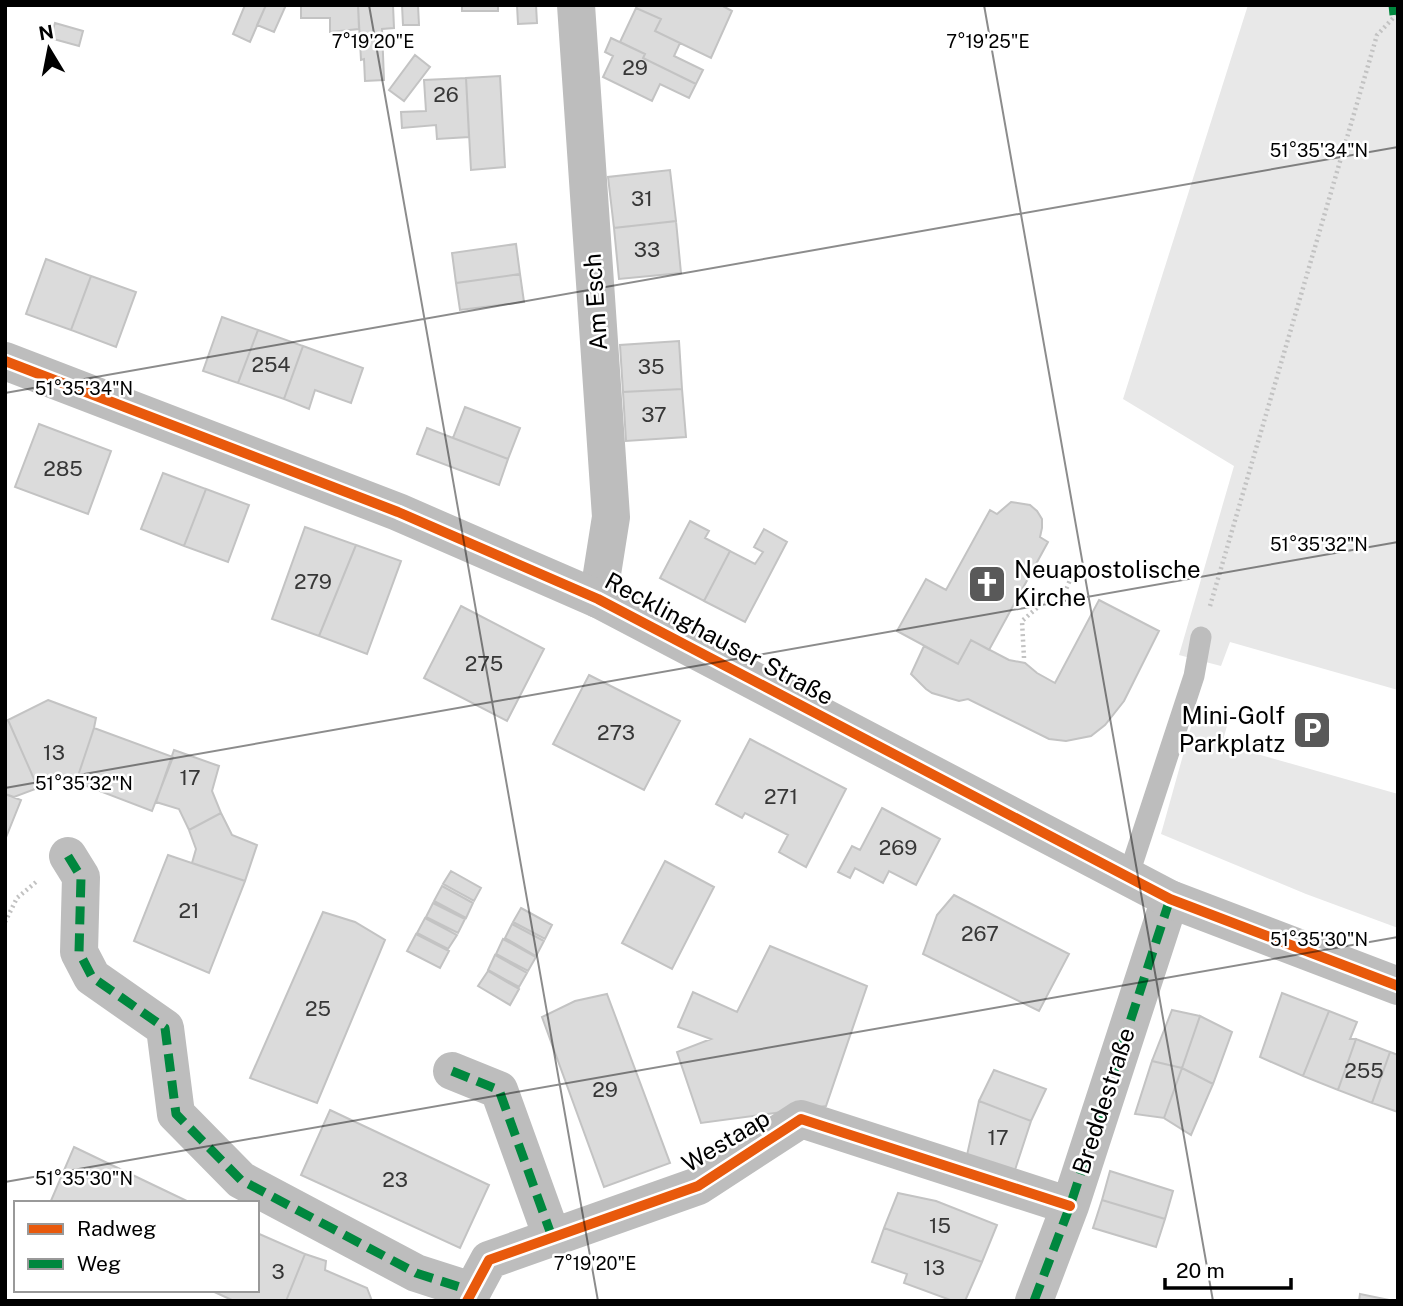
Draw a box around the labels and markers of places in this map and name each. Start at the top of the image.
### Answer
place label: Neuapostolische Kirche [1014,555,1201,611]
church icon: Neuapostolische Kirche [966,563,1008,605]
place label: Mini-Golf Parkplatz [1179,701,1285,757]
parking icon: Mini-Golf Parkplatz [1291,709,1333,751]

